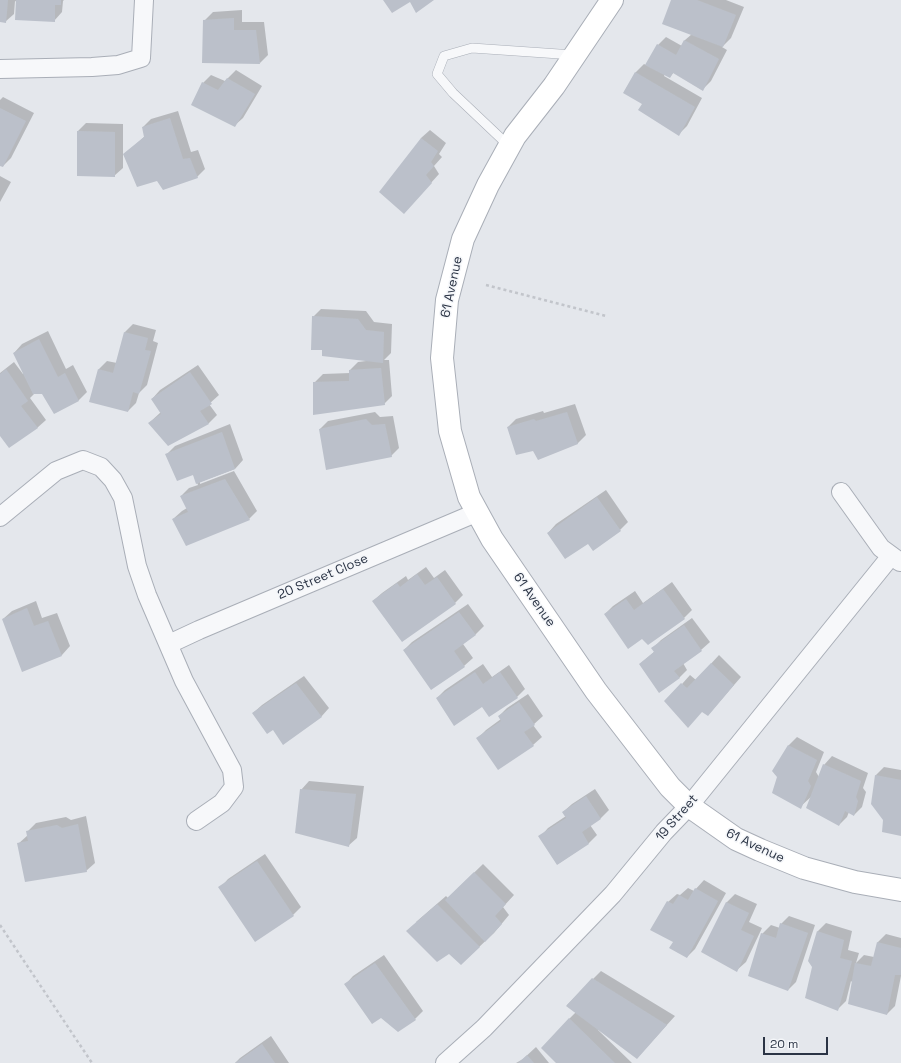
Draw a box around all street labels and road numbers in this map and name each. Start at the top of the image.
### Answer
street label: 61 Avenue [438,255,466,319]
street label: 20 Street Close [275,551,371,603]
street label: 61 Avenue [510,570,558,630]
street label: 19 Street [653,792,701,844]
street label: 61 Avenue [723,826,787,866]

